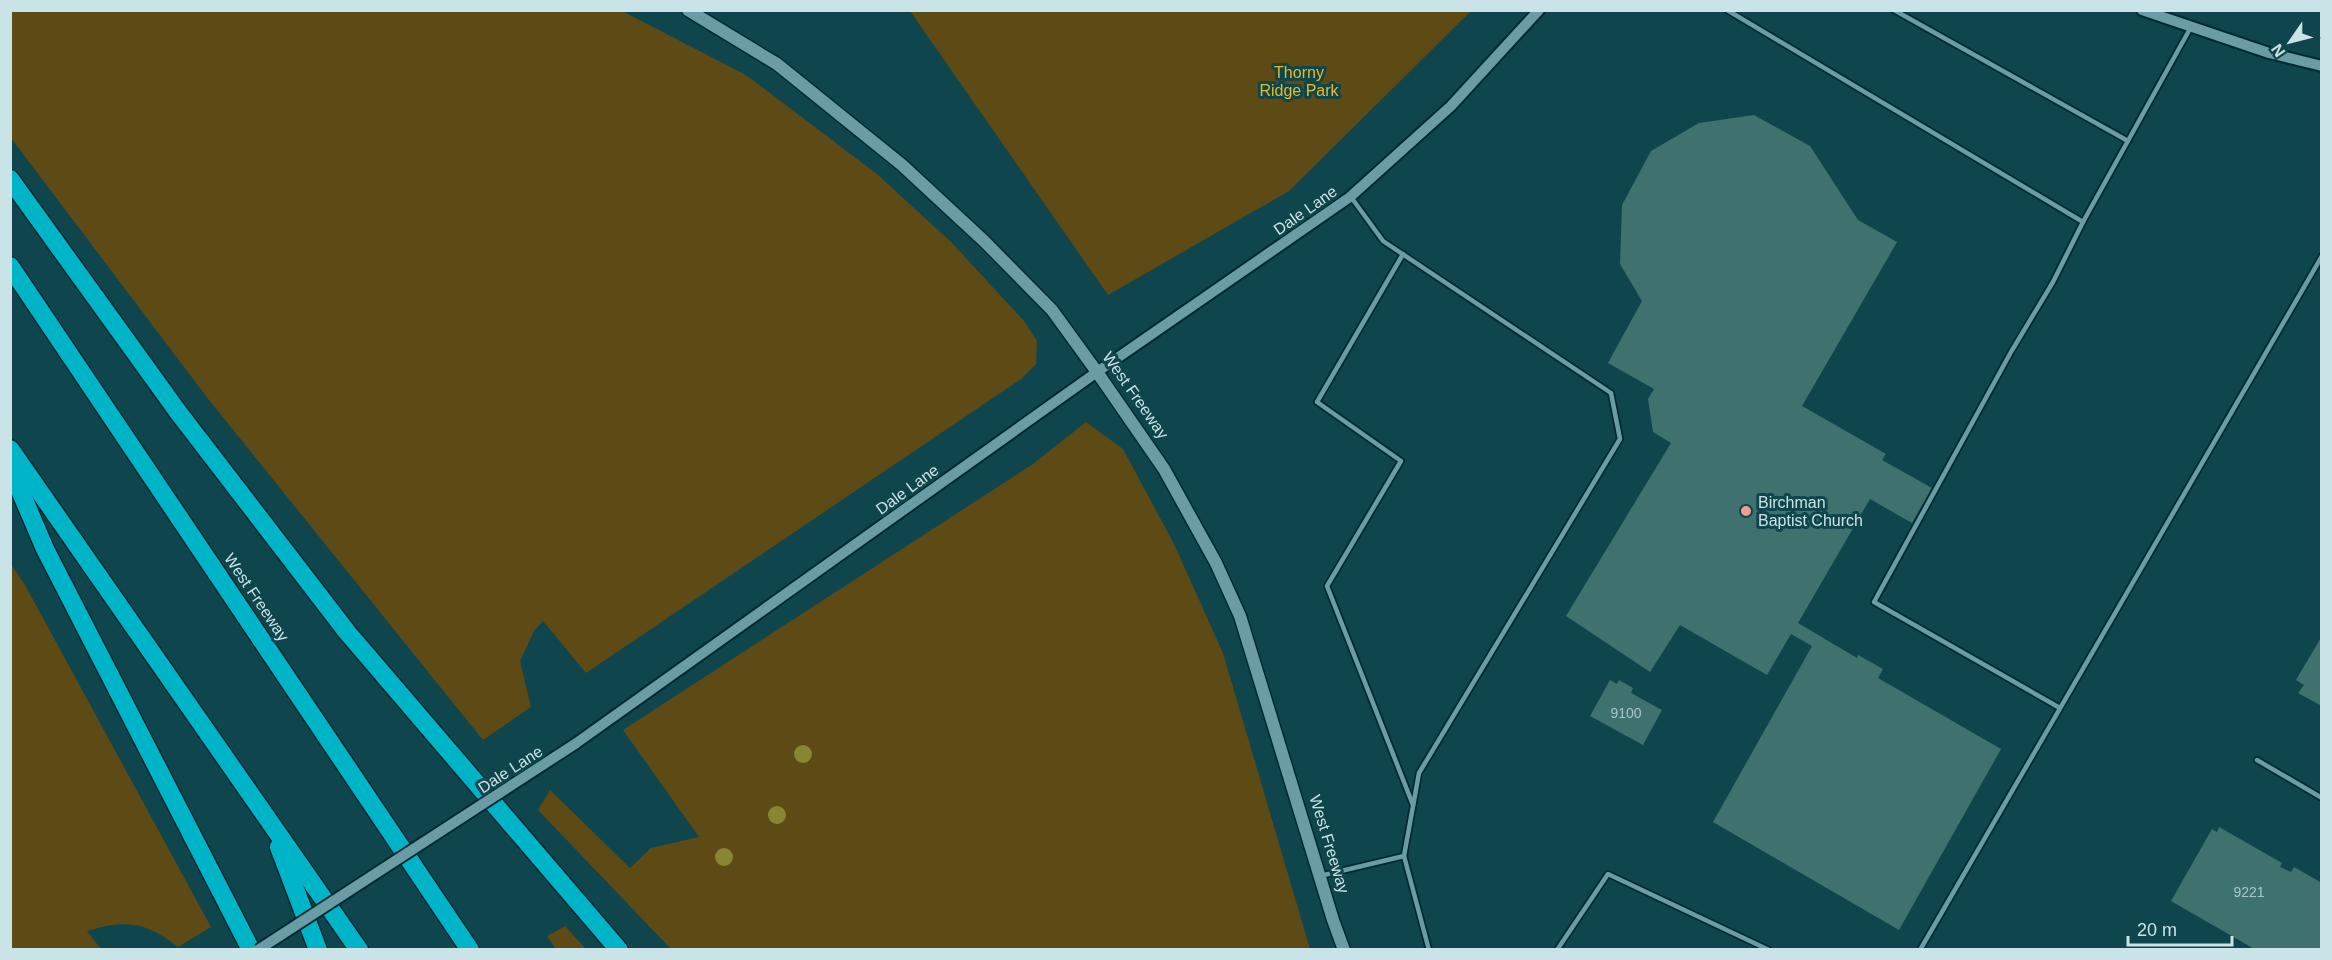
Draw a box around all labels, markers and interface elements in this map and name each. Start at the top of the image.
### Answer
north arrow [2260,12,2320,72]
text: N [2268,41,2288,60]
park label: Thorny Ridge Park [1259,64,1340,99]
street label: Dale Lane [1271,182,1340,238]
street label: West Freeway [1099,349,1172,442]
street label: Dale Lane [873,461,942,518]
place label: Birchman Baptist Church [1758,494,1863,529]
marker: Birchman Baptist Church [1739,504,1753,518]
street label: West Freeway [221,550,292,644]
house number: 9100 [1610,705,1642,721]
street label: Dale Lane [475,742,546,796]
street label: West Freeway [1306,793,1353,895]
house number: 9221 [2233,884,2265,900]
scale bar [2128,909,2232,947]
text: 20 m [2137,920,2177,940]

